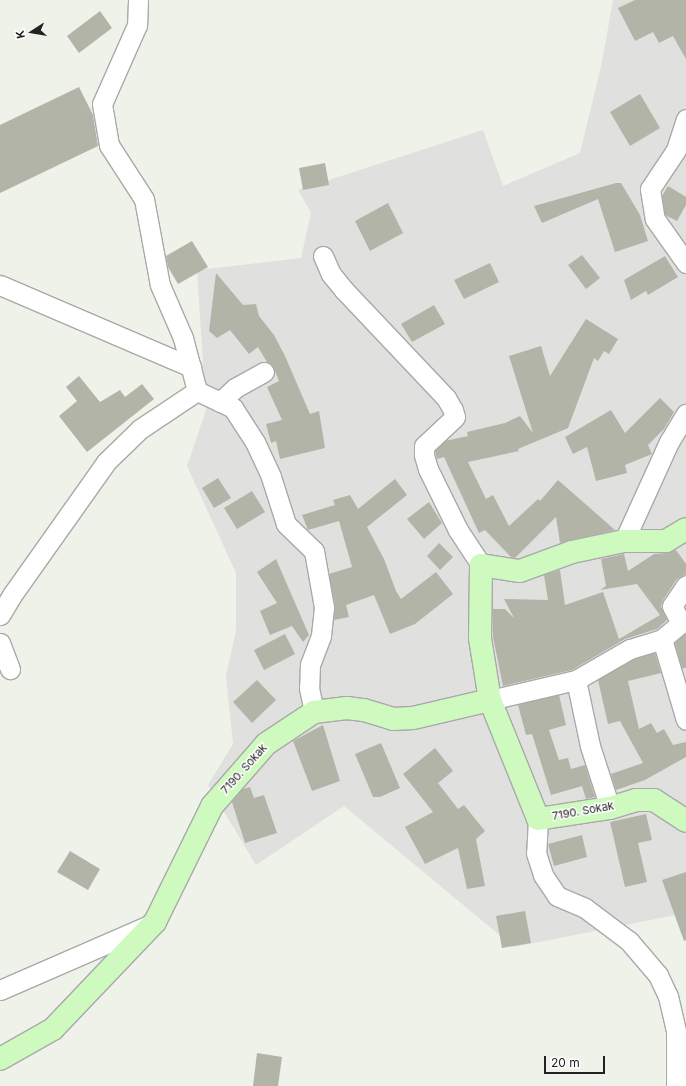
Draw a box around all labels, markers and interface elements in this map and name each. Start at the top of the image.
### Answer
north arrow [12,12,52,52]
text: K [13,29,28,40]
street label: 7190. Sokak [218,741,270,797]
street label: 7190. Sokak [551,799,615,823]
scale bar [546,1048,607,1074]
text: 20 m [551,1055,580,1070]

